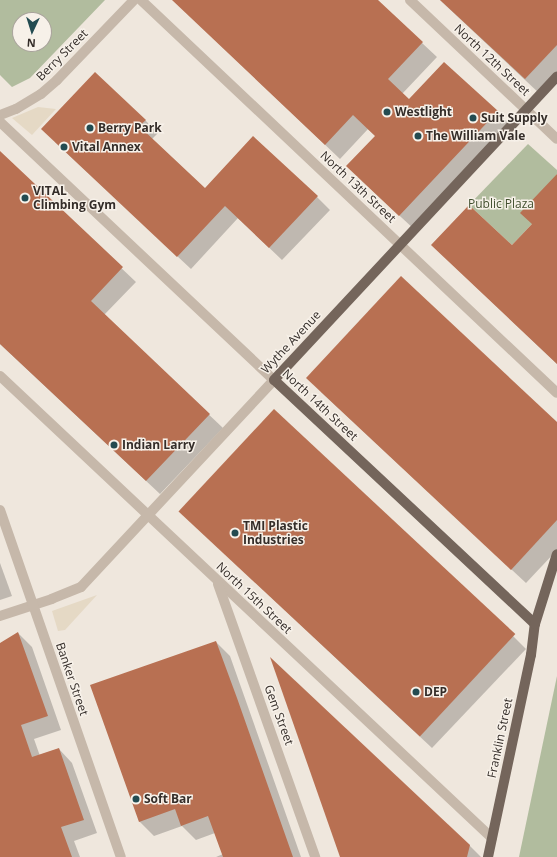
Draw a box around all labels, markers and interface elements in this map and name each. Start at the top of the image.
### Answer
north arrow [12,12,52,52]
street label: North 12th Street [451,21,533,99]
street label: Berry Street [33,26,91,84]
text: N [26,36,36,51]
place label: Westlight [395,105,452,119]
marker: Westlight [382,107,392,117]
place label: Suit Supply [481,111,548,125]
marker: Suit Supply [468,113,478,123]
place label: Berry Park [98,121,162,135]
marker: Berry Park [85,123,95,133]
place label: The William Vale [426,129,525,143]
marker: The William Vale [413,131,423,141]
place label: Vital Annex [72,140,141,154]
marker: Vital Annex [59,142,69,152]
street label: North 13th Street [317,148,399,226]
place label: VITAL Climbing Gym [33,184,116,212]
marker: VITAL Climbing Gym [20,193,30,203]
park label: Public Plaza [468,197,534,211]
street label: Wythe Avenue [258,308,324,376]
street label: North 14th Street [279,366,361,444]
place label: Indian Larry [122,438,195,452]
marker: Indian Larry [109,440,119,450]
place label: TMI Plastic Industries [243,519,308,547]
marker: TMI Plastic Industries [230,528,240,538]
street label: North 15th Street [213,559,295,637]
street label: Banker Street [53,641,91,717]
street label: Gem Street [261,683,297,747]
place label: DEP [424,685,447,699]
marker: DEP [411,687,421,697]
street label: Franklin Street [484,697,516,779]
place label: Soft Bar [144,792,192,806]
marker: Soft Bar [131,794,141,804]

